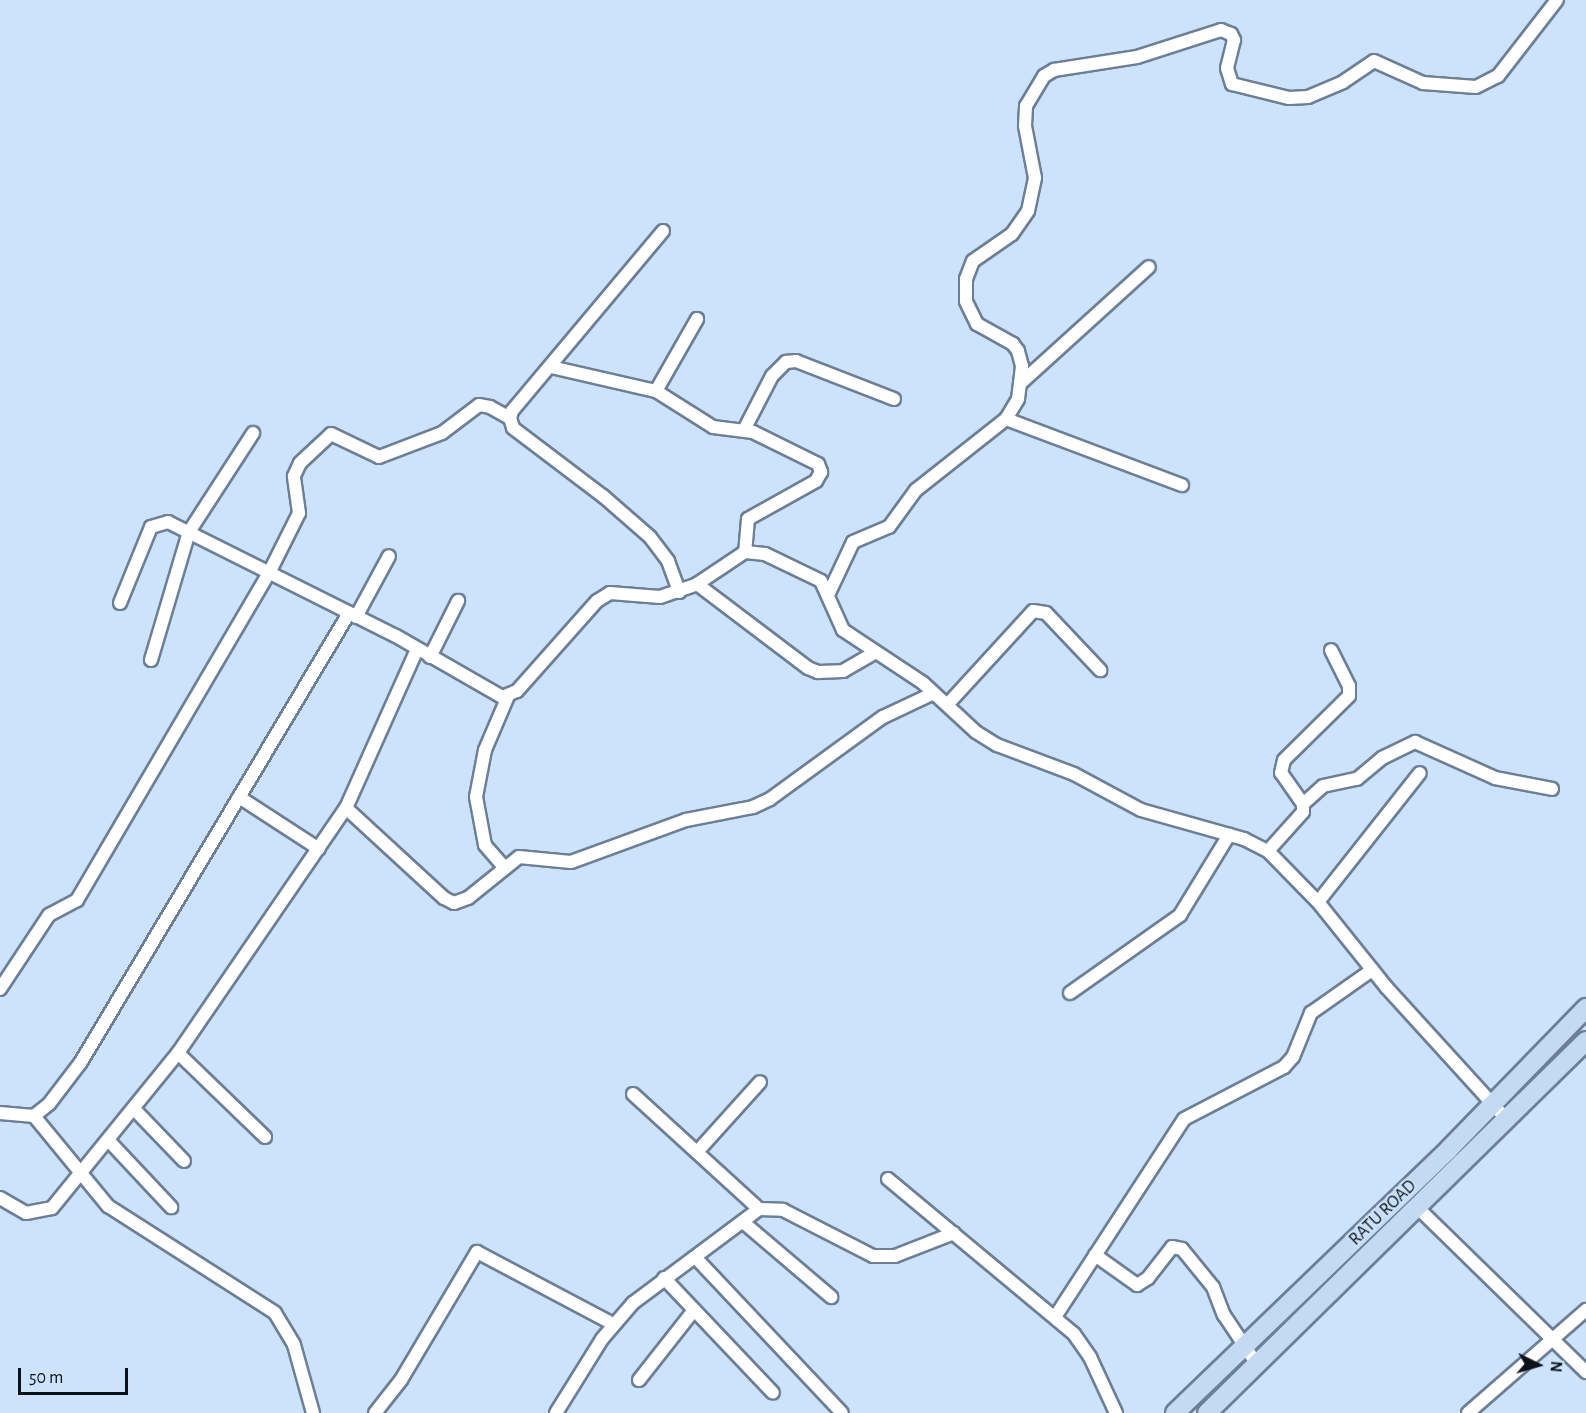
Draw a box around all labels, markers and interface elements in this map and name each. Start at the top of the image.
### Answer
street label: RATU ROAD [1345,1176,1421,1250]
north arrow [1508,1335,1568,1395]
scale bar [21,1356,130,1394]
text: N [1547,1360,1564,1373]
text: 50 m [29,1369,63,1387]

